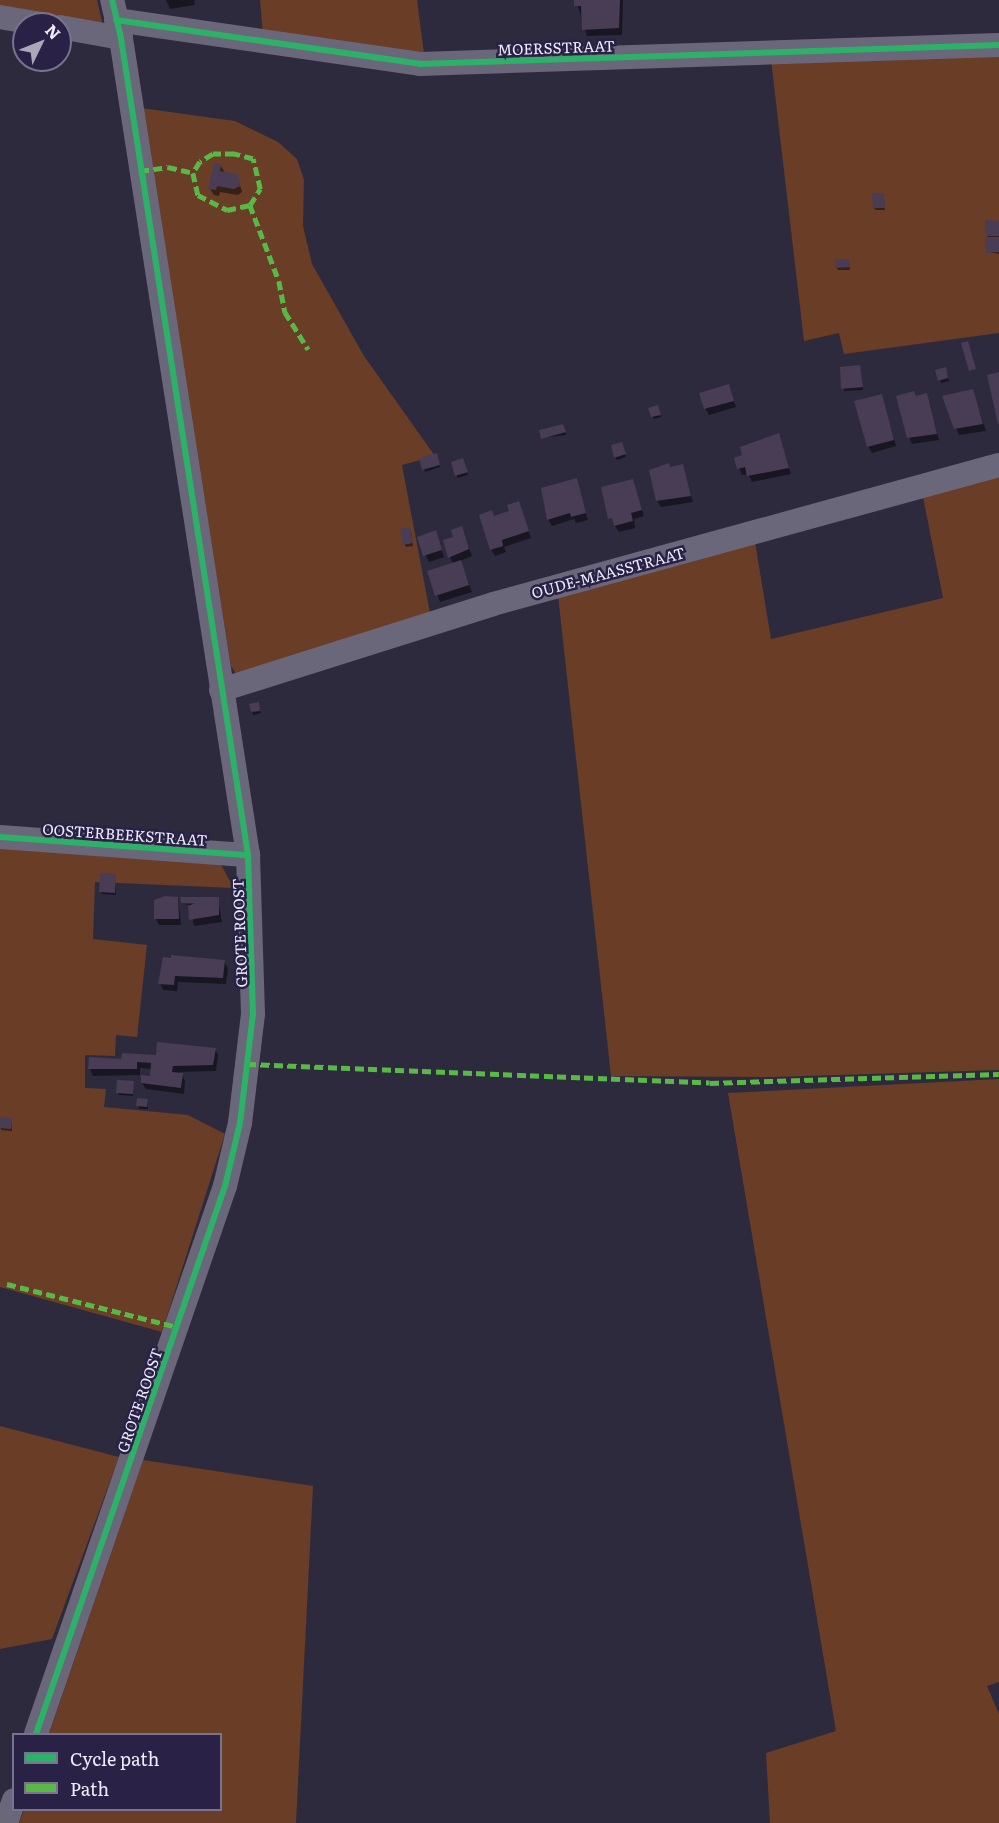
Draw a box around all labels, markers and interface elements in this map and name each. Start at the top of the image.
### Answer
north arrow [12,12,72,72]
text: N [40,18,67,44]
street label: MOERSSTRAAT [497,36,615,58]
street label: OUDE-MAASSTRAAT [529,543,687,601]
street label: OOSTERBEEKSTRAAT [42,819,208,849]
street label: GROTE ROOST [228,878,250,988]
street label: GROTE ROOST [113,1346,165,1454]
legend [12,1733,222,1811]
text: Cycle path [70,1745,159,1772]
text: Path [70,1775,109,1802]

